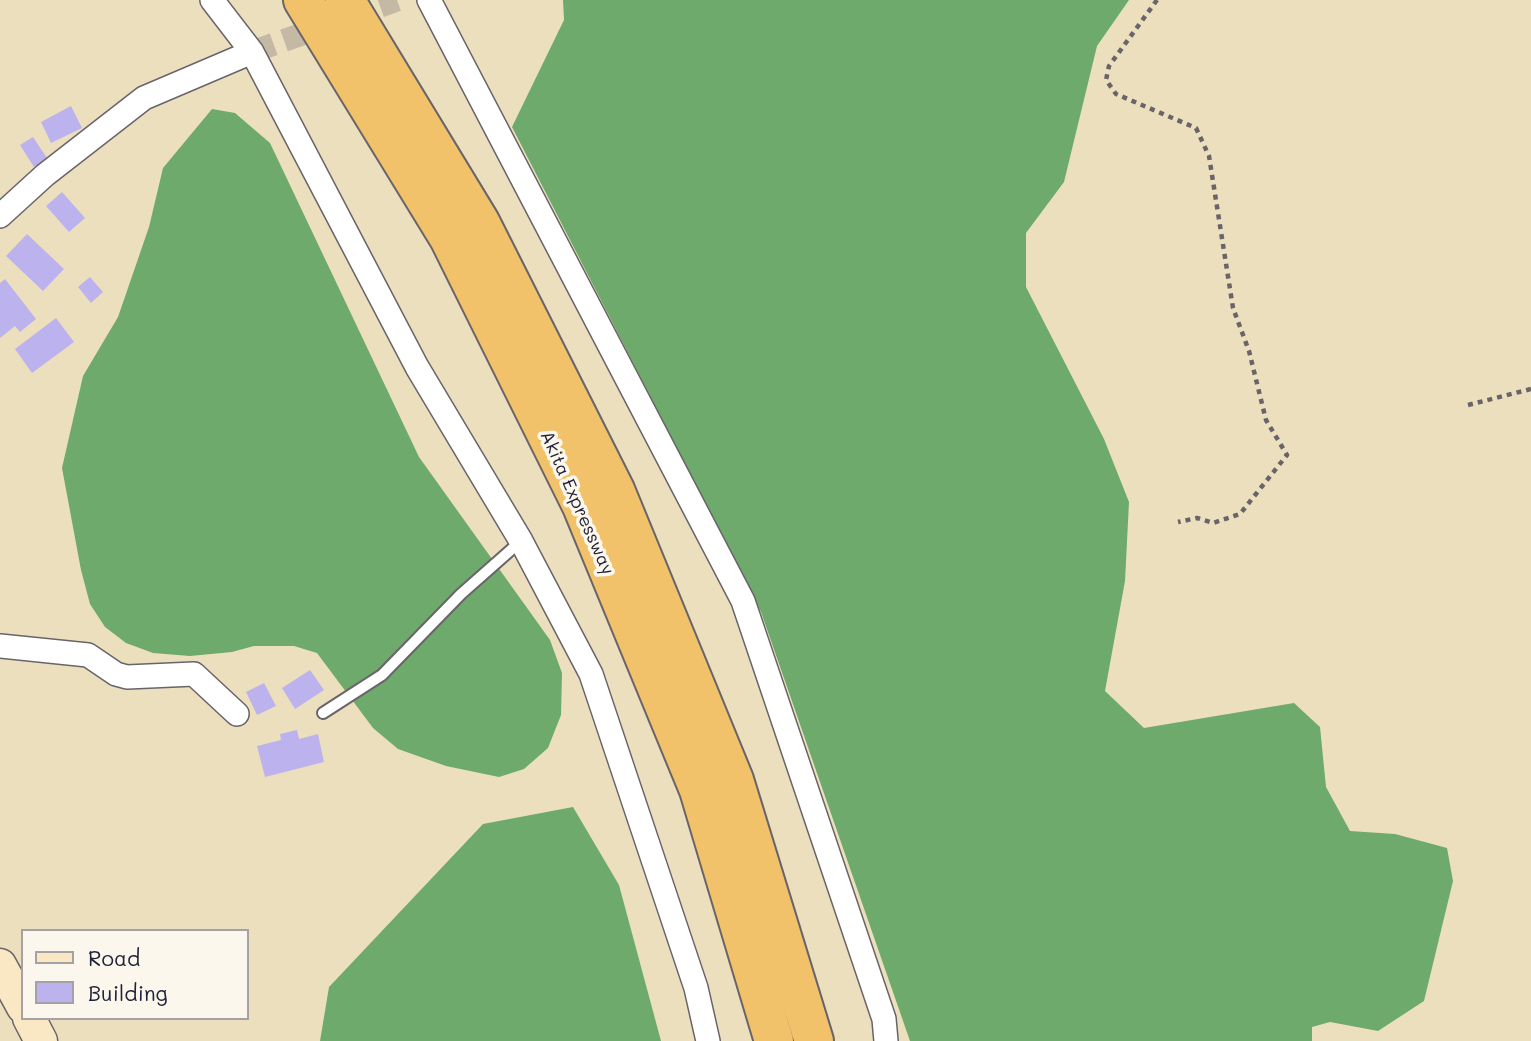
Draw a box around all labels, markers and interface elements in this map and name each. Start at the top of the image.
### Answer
street label: Akita Expressway [536,428,618,578]
legend [21,929,248,1020]
text: Road [88,944,140,971]
text: Building [88,979,168,1006]

